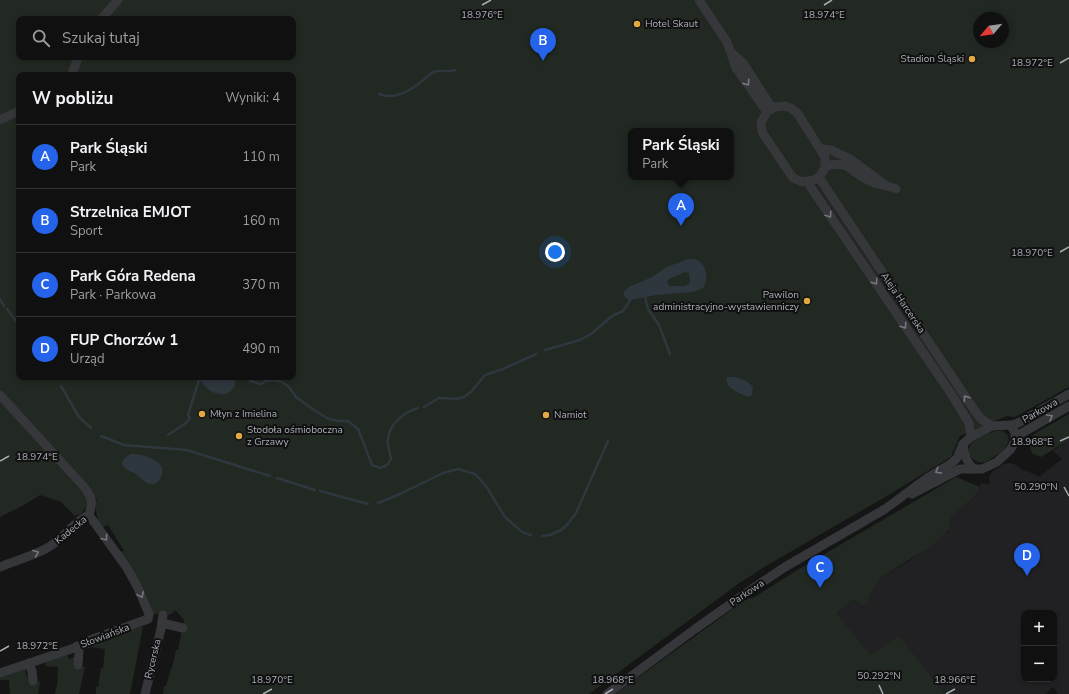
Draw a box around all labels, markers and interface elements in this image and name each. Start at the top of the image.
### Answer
text: 18.976°E [461,8,503,22]
text: 18.974°E [803,8,845,22]
north arrow [973,12,1009,48]
search box [16,16,296,60]
place label: Hotel Skaut [645,17,698,31]
marker: Hotel Skaut [632,19,642,29]
icon: search [30,27,52,49]
text: Szukaj tutaj [62,28,140,48]
pin: B [530,28,556,61]
place label: Stadion Śląski [901,52,964,66]
marker: Stadion Śląski [967,54,977,64]
text: 18.972°E [1011,56,1053,70]
one-way arrow [742,79,750,86]
text: W pobliżu [32,87,113,110]
text: Wyniki: 4 [225,89,280,107]
popup [628,128,734,180]
text: Park Śląski [642,135,720,155]
text: Park Śląski [70,138,147,158]
text: A [40,148,50,166]
text: 110 m [242,148,280,166]
text: Park [642,155,668,173]
text: Park [70,158,96,176]
pin: A [668,193,694,226]
text: Strzelnica EMJOT [70,202,191,222]
one-way arrow [824,210,831,217]
text: B [41,212,49,230]
text: 160 m [242,212,280,230]
text: Sport [70,222,102,240]
your location [545,242,565,262]
text: 18.970°E [1011,246,1053,260]
text: Park Góra Redena [70,266,196,286]
street label: Aleja Harcerska [877,270,929,336]
text: C [41,276,49,294]
text: 370 m [242,276,280,294]
one-way arrow [870,278,878,285]
text: Park · Parkowa [70,286,156,304]
place label: Pawilon administracyjno-wystawienniczy [653,288,800,314]
marker: Pawilon administracyjno-wystawienniczy [802,296,812,306]
one-way arrow [900,322,907,329]
text: FUP Chorzów 1 [70,330,178,350]
text: D [40,340,50,358]
text: 490 m [242,340,280,358]
text: Urząd [70,350,105,368]
one-way arrow [964,395,971,402]
street label: Parkowa [1020,395,1060,427]
place label: Młyn z Imielina [210,407,277,421]
place label: Namiot [554,408,587,422]
marker: Młyn z Imielina [197,409,207,419]
marker: Namiot [541,410,551,420]
one-way arrow [1046,415,1053,422]
place label: Stodoła ośmioboczna z Grzawy [247,423,343,449]
marker: Stodoła ośmioboczna z Grzawy [234,431,244,441]
text: 18.968°E [1011,435,1053,449]
text: 18.974°E [16,450,58,464]
one-way arrow [935,467,942,474]
text: 50.290°N [1014,480,1058,494]
street label: Kadecka [52,513,90,547]
one-way arrow [101,534,108,541]
pin: D [1014,543,1040,576]
one-way arrow [33,549,40,557]
pin: C [807,555,833,588]
street label: Parkowa [727,576,767,610]
one-way arrow [136,591,144,599]
map controls [1021,610,1057,682]
button: + [1021,610,1057,646]
street label: Słowiańska [79,620,131,652]
street label: Rycerska [141,638,165,680]
text: 18.972°E [16,639,58,653]
button: − [1021,646,1057,682]
text: 50.292°N [857,669,901,683]
text: 18.970°E [251,673,293,687]
text: 18.968°E [592,673,634,687]
text: 18.966°E [934,673,976,687]

